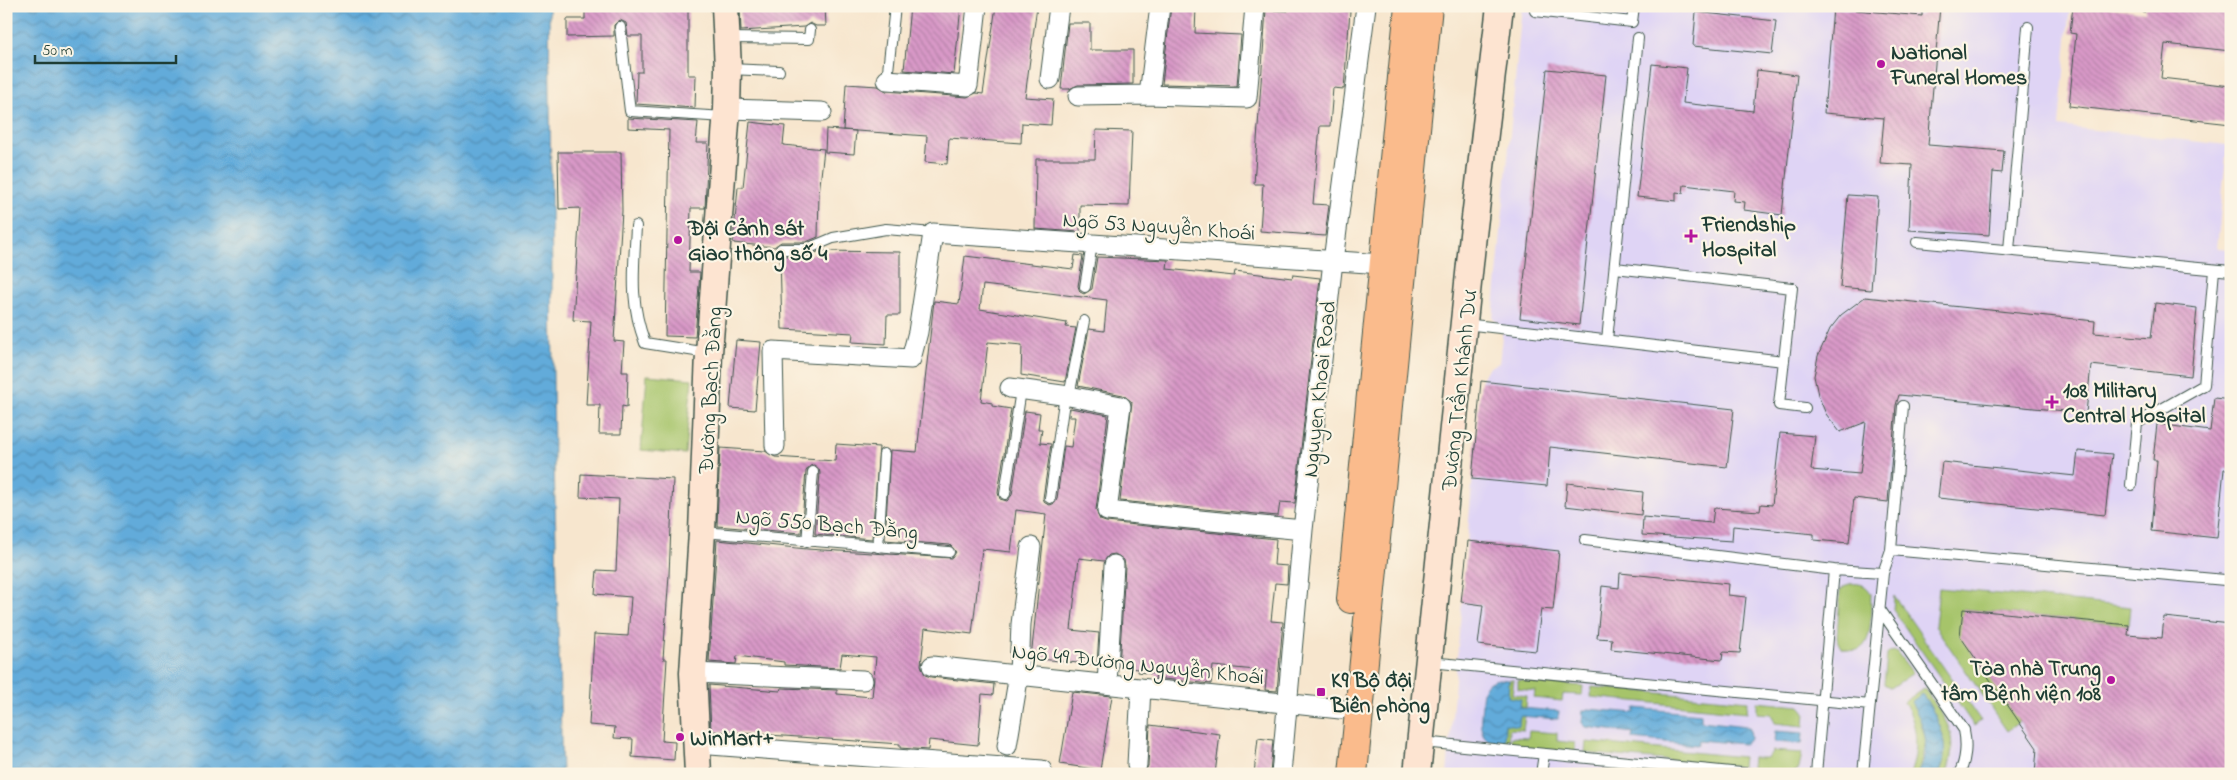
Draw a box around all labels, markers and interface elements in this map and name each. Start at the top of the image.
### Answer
scale bar [35,32,176,64]
place label: National Funeral Homes [1890,38,2027,95]
text: 50 m [42,40,73,62]
marker: National Funeral Homes [1875,58,1887,70]
street label: Ngõ 53 Nguyễn Khoái [1061,205,1256,252]
place label: Friendship Hospital [1701,210,1796,267]
place label: Đội Cảnh sát Giao thông số 4 [687,214,828,272]
marker: Friendship Hospital [1684,229,1698,243]
marker: Đội Cảnh sát Giao thông số 4 [672,234,684,246]
street label: Đường Trần Khánh Dư [1434,288,1488,493]
street label: Nguyen Khoai Road [1296,299,1347,479]
street label: Đường Bạch Đằng [692,306,733,476]
place label: 108 Military Central Hospital [2063,376,2206,433]
marker: 108 Military Central Hospital [2045,395,2059,409]
street label: Ngõ 550 Bạch Đằng [734,502,919,551]
street label: Ngõ 49 Đường Nguyễn Khoái [1010,637,1265,696]
place label: Tòa nhà Trung tâm Bệnh viện 108 [1940,654,2102,711]
place label: K9 Bộ đội Biên phòng [1330,666,1430,724]
marker: Tòa nhà Trung tâm Bệnh viện 108 [2105,674,2117,686]
marker: K9 Bộ đội Biên phòng [1315,686,1327,698]
place label: WinMart+ [690,724,774,756]
marker: WinMart+ [674,731,686,743]

